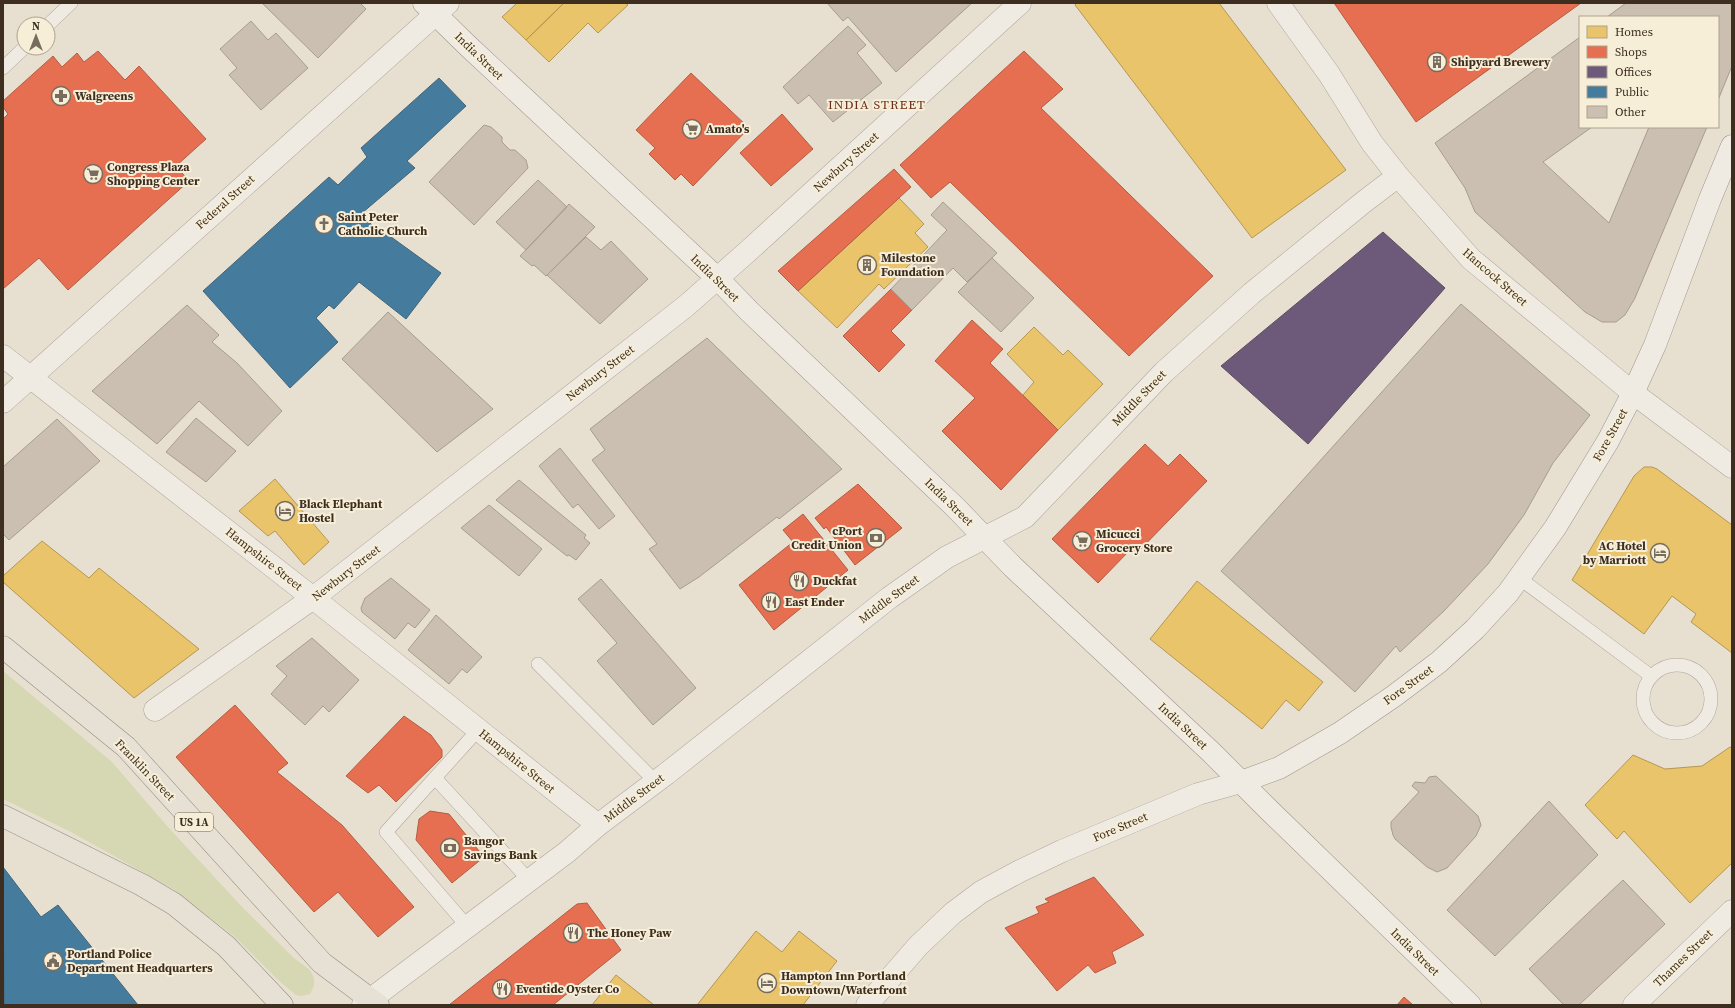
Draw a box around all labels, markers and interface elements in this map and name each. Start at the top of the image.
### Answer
north arrow [16,16,56,56]
legend [1579,16,1719,128]
text: N [32,19,40,34]
text: Homes [1615,24,1653,40]
street label: India Street [451,29,507,83]
text: Shops [1615,44,1647,60]
building icon: Shipyard Brewery [1426,51,1448,73]
place label: Shipyard Brewery [1451,54,1551,70]
text: Offices [1615,64,1652,80]
text: Public [1615,84,1649,100]
pharmacy icon: Walgreens [50,85,72,107]
place label: Walgreens [75,88,134,104]
district label: INDIA STREET [828,96,926,113]
text: Other [1615,104,1646,120]
supermarket icon: Amato's [681,118,703,140]
place label: Amato's [706,121,750,137]
street label: Newbury Street [810,128,882,196]
place label: Congress Plaza Shopping Center [107,159,200,189]
supermarket icon: Congress Plaza Shopping Center [82,163,104,185]
street label: Federal Street [192,171,258,233]
place label: Saint Peter Catholic Church [338,209,428,239]
church icon: Saint Peter Catholic Church [313,213,335,235]
street label: Hancock Street [1459,244,1531,310]
place label: Milestone Foundation [881,250,945,280]
street label: India Street [687,251,743,305]
building icon: Milestone Foundation [856,254,878,276]
street label: Newbury Street [563,341,638,405]
street label: Middle Street [1108,367,1170,429]
street label: Fore Street [1589,406,1631,464]
street label: India Street [921,475,977,529]
place label: Black Elephant Hostel [299,496,383,526]
hotel icon: Black Elephant Hostel [274,500,296,522]
place label: cPort Credit Union [791,523,863,553]
street label: Hampshire Street [222,524,306,594]
place label: Micucci Grocery Store [1096,526,1172,556]
bank icon: cPort Credit Union [865,527,887,549]
supermarket icon: Micucci Grocery Store [1071,530,1093,552]
place label: AC Hotel by Marriott [1583,538,1647,568]
street label: Newbury Street [309,541,384,605]
hotel icon: AC Hotel by Marriott [1649,542,1671,564]
restaurant icon: Duckfat [788,570,810,592]
street label: Middle Street [856,571,922,627]
place label: Duckfat [813,573,857,589]
restaurant icon: East Ender [760,591,782,613]
place label: East Ender [785,594,845,610]
street label: Fore Street [1380,661,1436,708]
street label: India Street [1155,699,1211,753]
street label: Hampshire Street [476,725,559,797]
street label: Franklin Street [112,736,179,804]
street label: Middle Street [601,770,667,826]
street label: Fore Street [1090,808,1150,846]
road number: US 1A [175,813,213,831]
place label: Bangor Savings Bank [464,833,538,863]
bank icon: Bangor Savings Bank [439,837,461,859]
restaurant icon: The Honey Paw [562,922,584,944]
place label: The Honey Paw [587,925,672,941]
street label: India Street [1387,925,1443,979]
street label: Thames Street [1650,926,1716,990]
place label: Portland Police Department Headquarters [67,946,213,976]
public building icon: Portland Police Department Headquarters [42,950,64,972]
place label: Hampton Inn Portland Downtown/Waterfront [781,968,907,998]
hotel icon: Hampton Inn Portland Downtown/Waterfront [756,972,778,994]
restaurant icon: Eventide Oyster Co [491,978,513,1000]
place label: Eventide Oyster Co [516,981,620,997]

